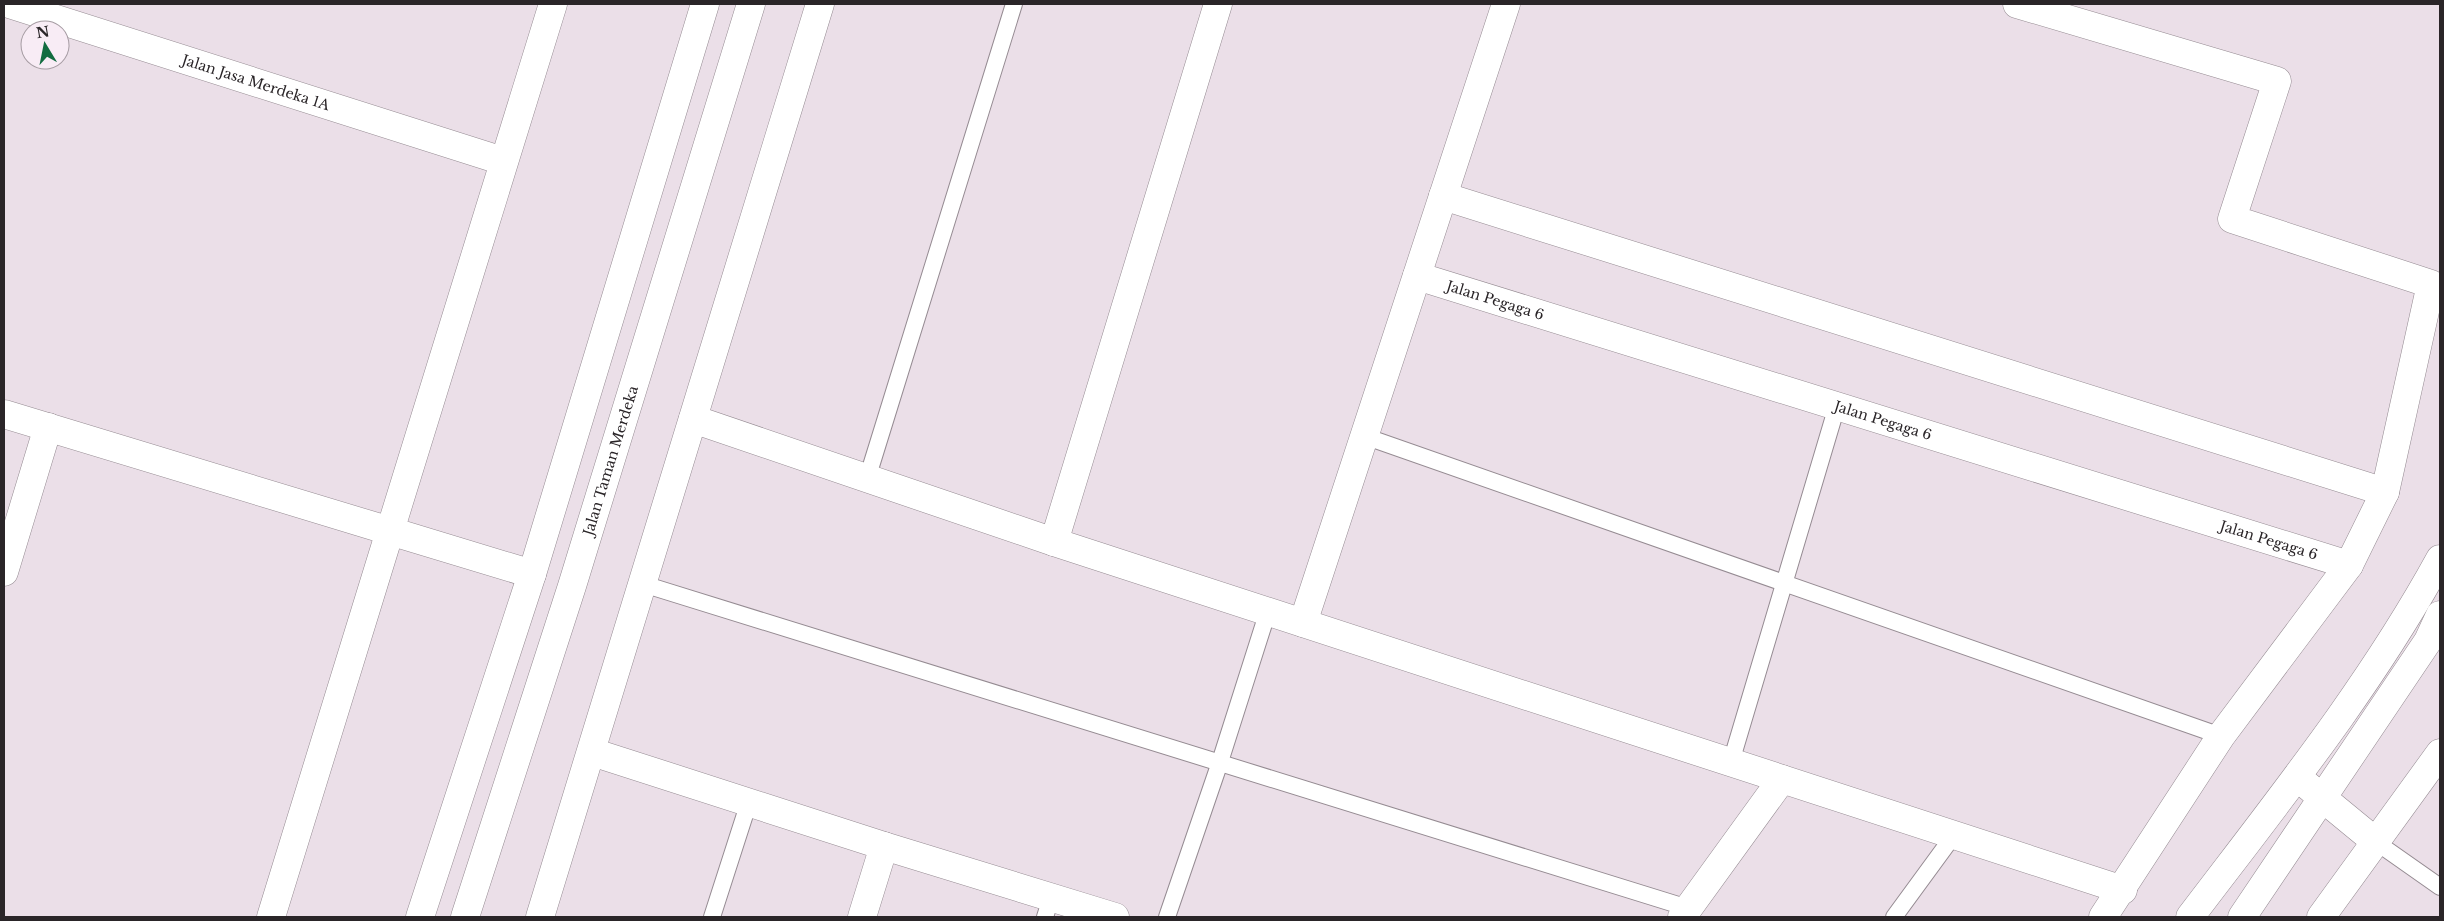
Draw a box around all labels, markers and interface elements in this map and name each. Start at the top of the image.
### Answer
north arrow [20,20,70,70]
text: N [35,22,51,42]
street label: Jalan Jasa Merdeka 1A [178,50,332,114]
street label: Jalan Pegaga 6 [1442,276,1546,324]
street label: Jalan Taman Merdeka [578,383,642,540]
street label: Jalan Pegaga 6 [1830,396,1934,444]
street label: Jalan Pegaga 6 [2216,516,2320,564]

